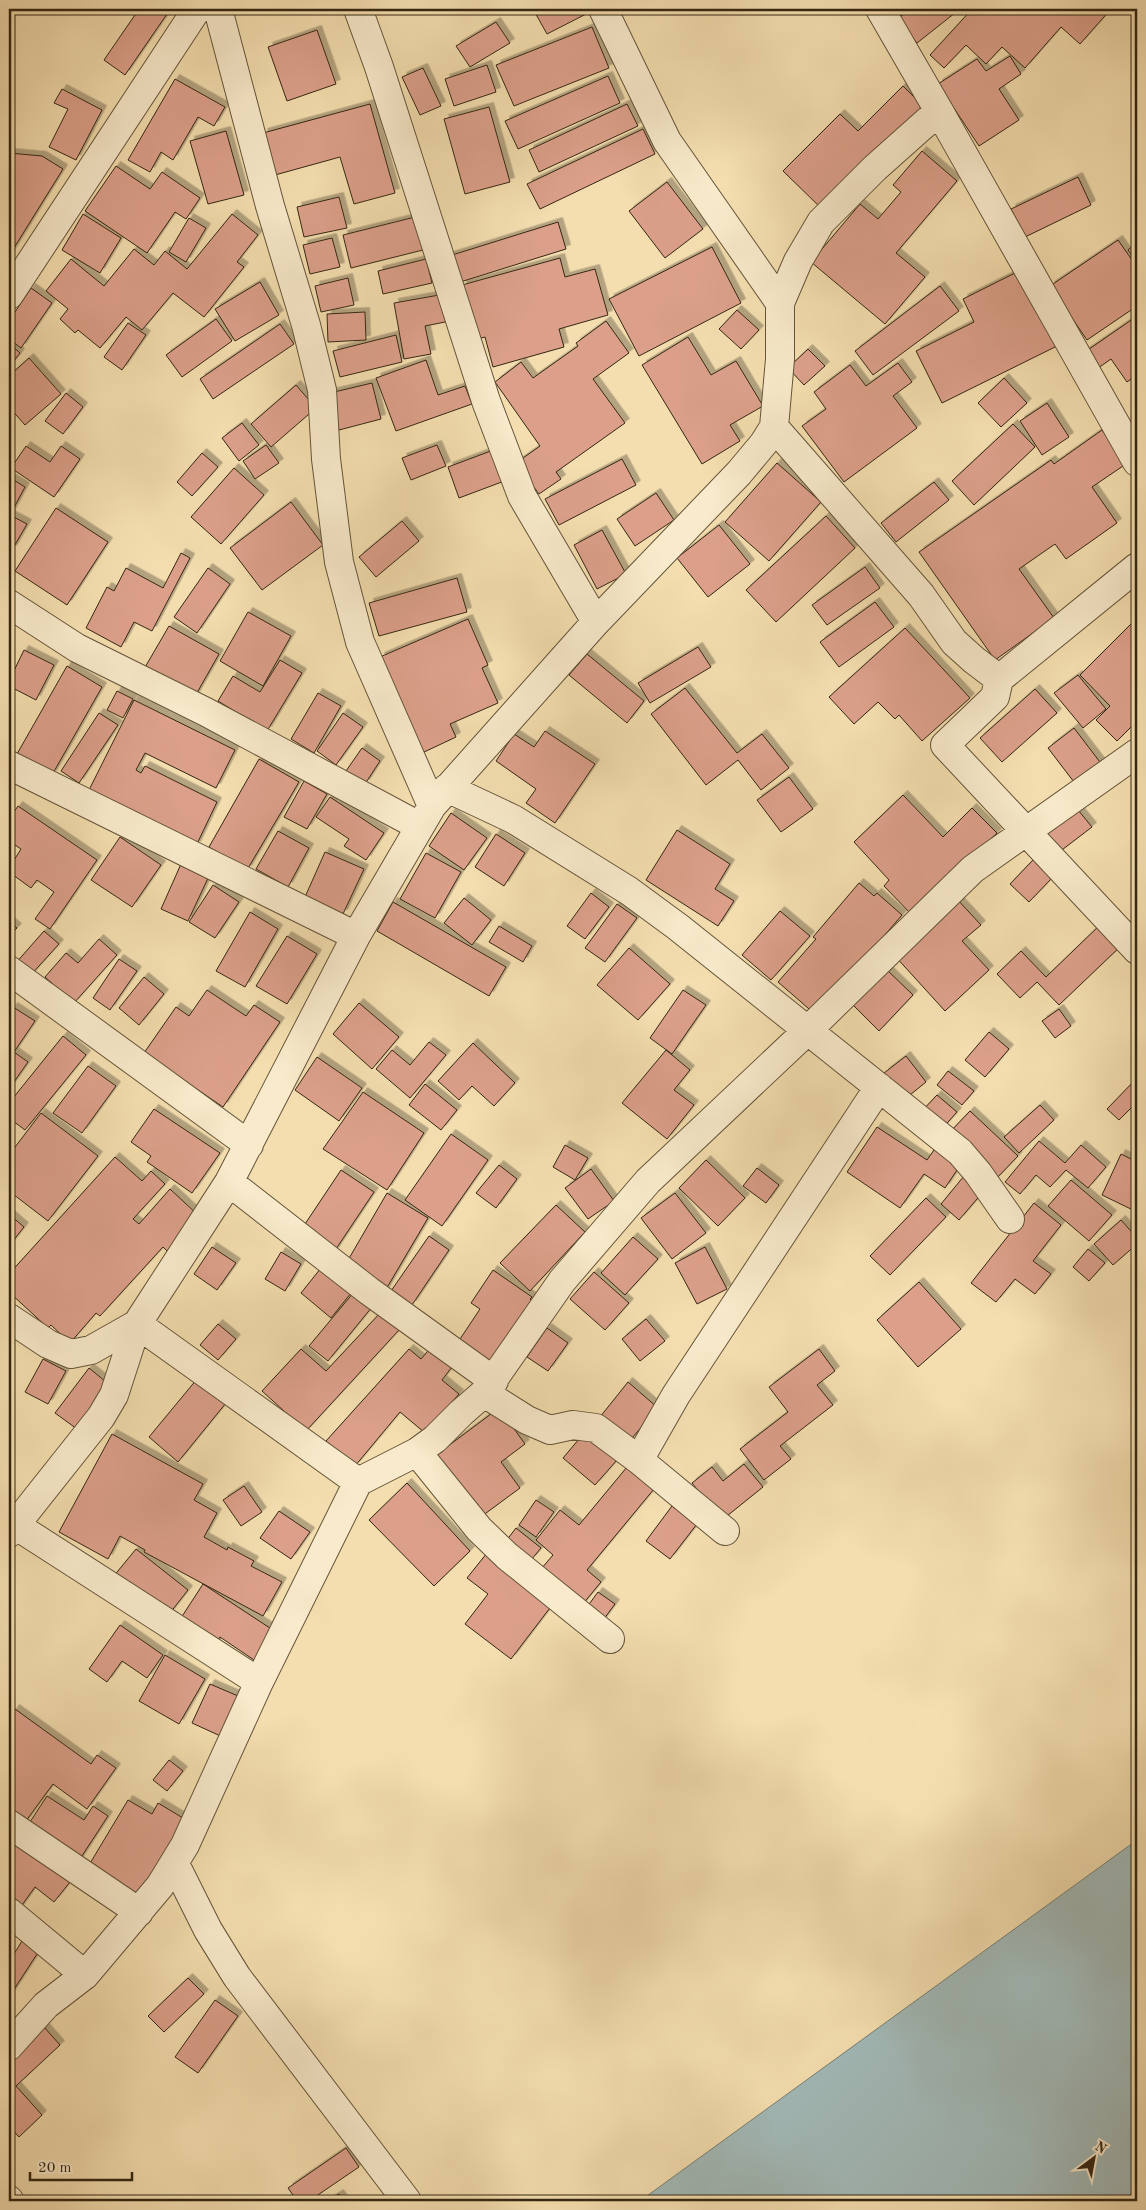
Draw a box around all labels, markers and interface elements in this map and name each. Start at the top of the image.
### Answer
north arrow [1068,2132,1118,2182]
text: N [1092,2139,1109,2157]
scale bar [30,2150,132,2182]
text: 20 m [38,2161,72,2176]

